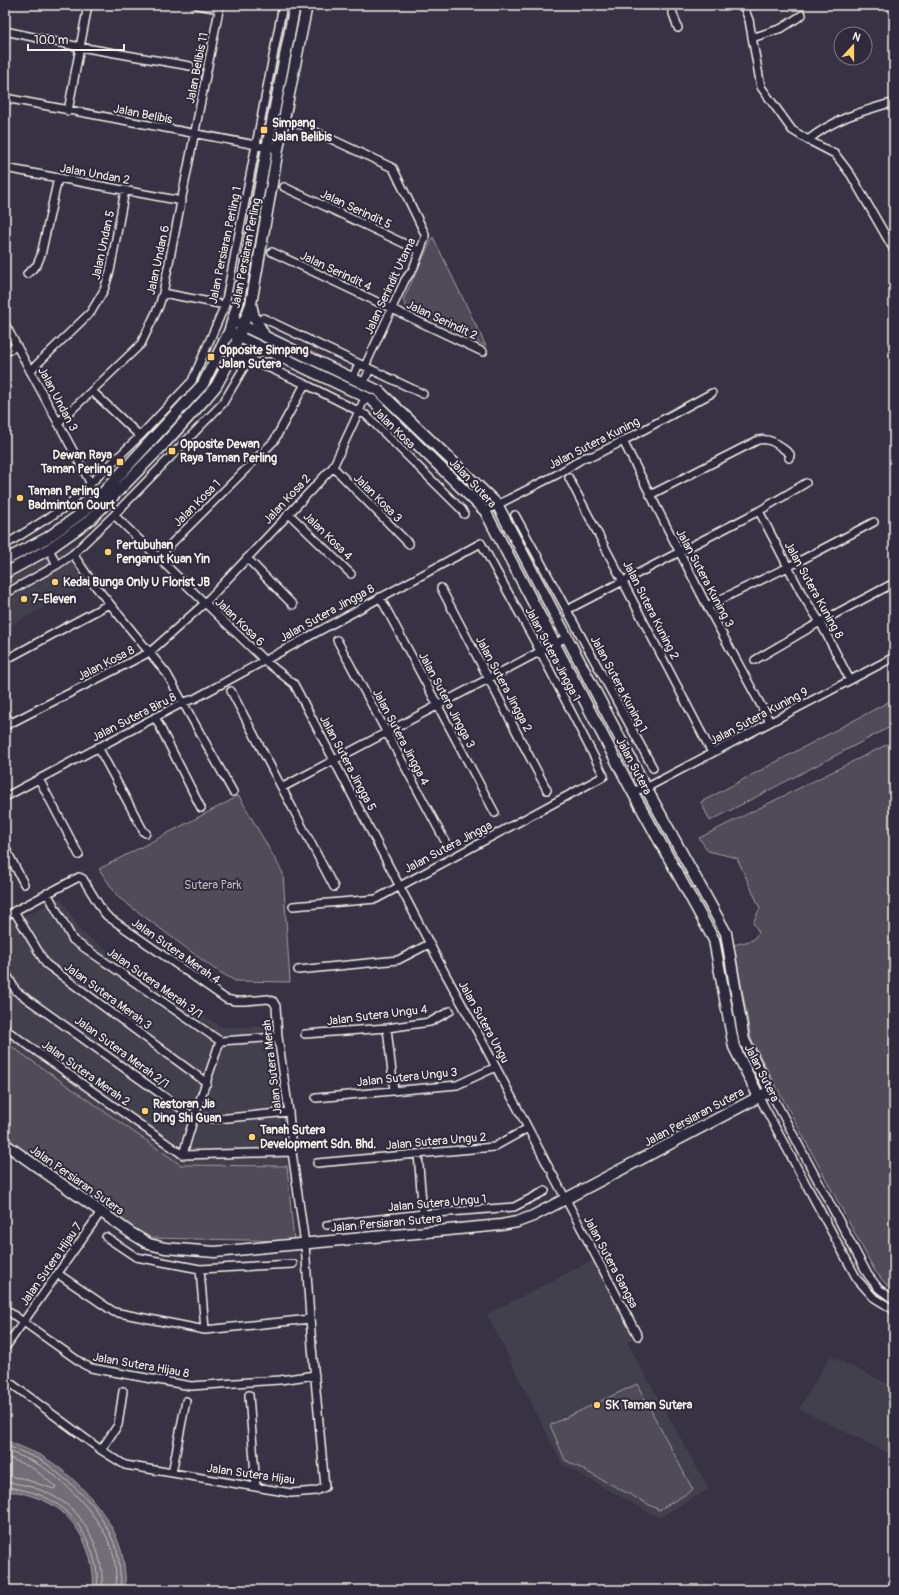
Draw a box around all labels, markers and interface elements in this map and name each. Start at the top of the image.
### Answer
scale bar [28,26,124,52]
north arrow [833,26,873,66]
text: N [851,30,863,45]
street label: Jalan Belibis 11 [183,31,212,105]
text: 100 m [34,33,69,48]
street label: Jalan Belibis [112,101,174,128]
place label: Simpang Jalan Belibis [272,116,333,145]
marker: Simpang Jalan Belibis [259,125,269,135]
street label: Jalan Undan 2 [59,161,131,188]
street label: Jalan Persiaran Perling 1 [206,185,245,305]
street label: Jalan Serindit 5 [318,186,394,232]
street label: Jalan Persiaran Perling [228,197,265,310]
street label: Jalan Undan 5 [89,209,118,281]
street label: Jalan Undan 6 [144,224,173,296]
street label: Jalan Serindit Utama [361,235,420,337]
street label: Jalan Serindit 4 [298,248,374,295]
street label: Jalan Serindit 2 [404,297,480,344]
place label: Opposite Simpang Jalan Sutera [219,343,308,372]
marker: Opposite Simpang Jalan Sutera [206,352,216,362]
street label: Jalan Undan 3 [34,364,81,434]
street label: Jalan Kosa [369,404,418,453]
street label: Jalan Sutera Kuning [546,414,642,473]
place label: Opposite Dewan Raya Taman Perling [180,437,277,466]
marker: Opposite Dewan Raya Taman Perling [167,446,177,456]
place label: Dewan Raya Taman Perling [40,448,112,477]
street label: Jalan Sutera [446,455,500,512]
marker: Dewan Raya Taman Perling [115,457,125,467]
street label: Jalan Kosa 2 [260,471,314,527]
street label: Jalan Kosa 3 [350,471,405,526]
street label: Jalan Kosa 1 [171,477,224,530]
place label: Taman Perling Badminton Court [27,484,116,513]
marker: Taman Perling Badminton Court [15,493,25,503]
street label: Jalan Kosa 4 [300,509,356,564]
street label: Jalan Sutera Kuning 3 [672,526,737,630]
place label: Pertubuhan Penganut Kuan Yin [116,538,210,567]
street label: Jalan Sutera Kuning 8 [781,539,846,641]
marker: Pertubuhan Penganut Kuan Yin [103,547,113,557]
street label: Jalan Sutera Kuning 2 [619,558,682,663]
place label: Kedai Bunga Only U Florist JB [63,575,210,590]
marker: Kedai Bunga Only U Florist JB [50,577,60,587]
street label: Jalan Sutera Jingga 8 [277,581,377,646]
place label: 7-Eleven [32,592,77,607]
marker: 7-Eleven [19,594,29,604]
street label: Jalan Kosa 6 [212,595,268,650]
street label: Jalan Sutera Jingga 1 [521,605,584,704]
street label: Jalan Sutera Kuning 1 [587,633,650,735]
street label: Jalan Sutera Jingga 2 [472,634,535,735]
street label: Jalan Kosa 8 [75,643,137,684]
street label: Jalan Sutera Jingga 3 [415,650,478,751]
street label: Jalan Sutera Kuning 9 [708,684,811,749]
street label: Jalan Sutera Jingga 4 [369,687,432,788]
street label: Jalan Sutera Biru 8 [89,690,179,745]
street label: Jalan Sutera Jingga 5 [316,713,379,814]
street label: Jalan Sutera [612,735,655,798]
street label: Jalan Sutera Jingga [402,818,495,877]
park label: Sutera Park [184,878,242,893]
street label: Jalan Sutera Merah 4 [129,915,223,988]
street label: Jalan Sutera Merah 3/1 [104,945,206,1021]
street label: Jalan Sutera Merah 3 [62,959,154,1033]
street label: Jalan Sutera Ungu [455,978,512,1066]
street label: Jalan Sutera Ungu 4 [326,1002,428,1029]
street label: Jalan Sutera Merah 2/1 [72,1013,172,1091]
street label: Jalan Sutera Merah [259,1018,286,1115]
street label: Jalan Sutera Merah 2 [39,1037,133,1109]
street label: Jalan Sutera [741,1042,783,1105]
street label: Jalan Sutera Ungu 3 [356,1065,458,1090]
street label: Jalan Persiaran Sutera [642,1085,747,1150]
place label: Restoran Jia Ding Shi Guan [153,1097,222,1126]
marker: Restoran Jia Ding Shi Guan [140,1106,150,1116]
place label: Tanah Sutera Development Sdn. Bhd. [259,1123,376,1152]
street label: Jalan Sutera Ungu 2 [385,1130,487,1153]
marker: Tanah Sutera Development Sdn. Bhd. [247,1132,257,1142]
street label: Jalan Persiaran Sutera [27,1142,127,1219]
street label: Jalan Sutera Ungu 1 [387,1192,487,1215]
street label: Jalan Persiaran Sutera [330,1211,443,1236]
street label: Jalan Sutera Gangsa [580,1214,641,1311]
street label: Jalan Sutera Hijau 7 [17,1219,86,1309]
street label: Jalan Sutera Hijau 8 [91,1350,190,1381]
place label: SK Taman Sutera [605,1398,693,1413]
marker: SK Taman Sutera [592,1400,602,1410]
street label: Jalan Sutera Hijau [206,1461,296,1488]

